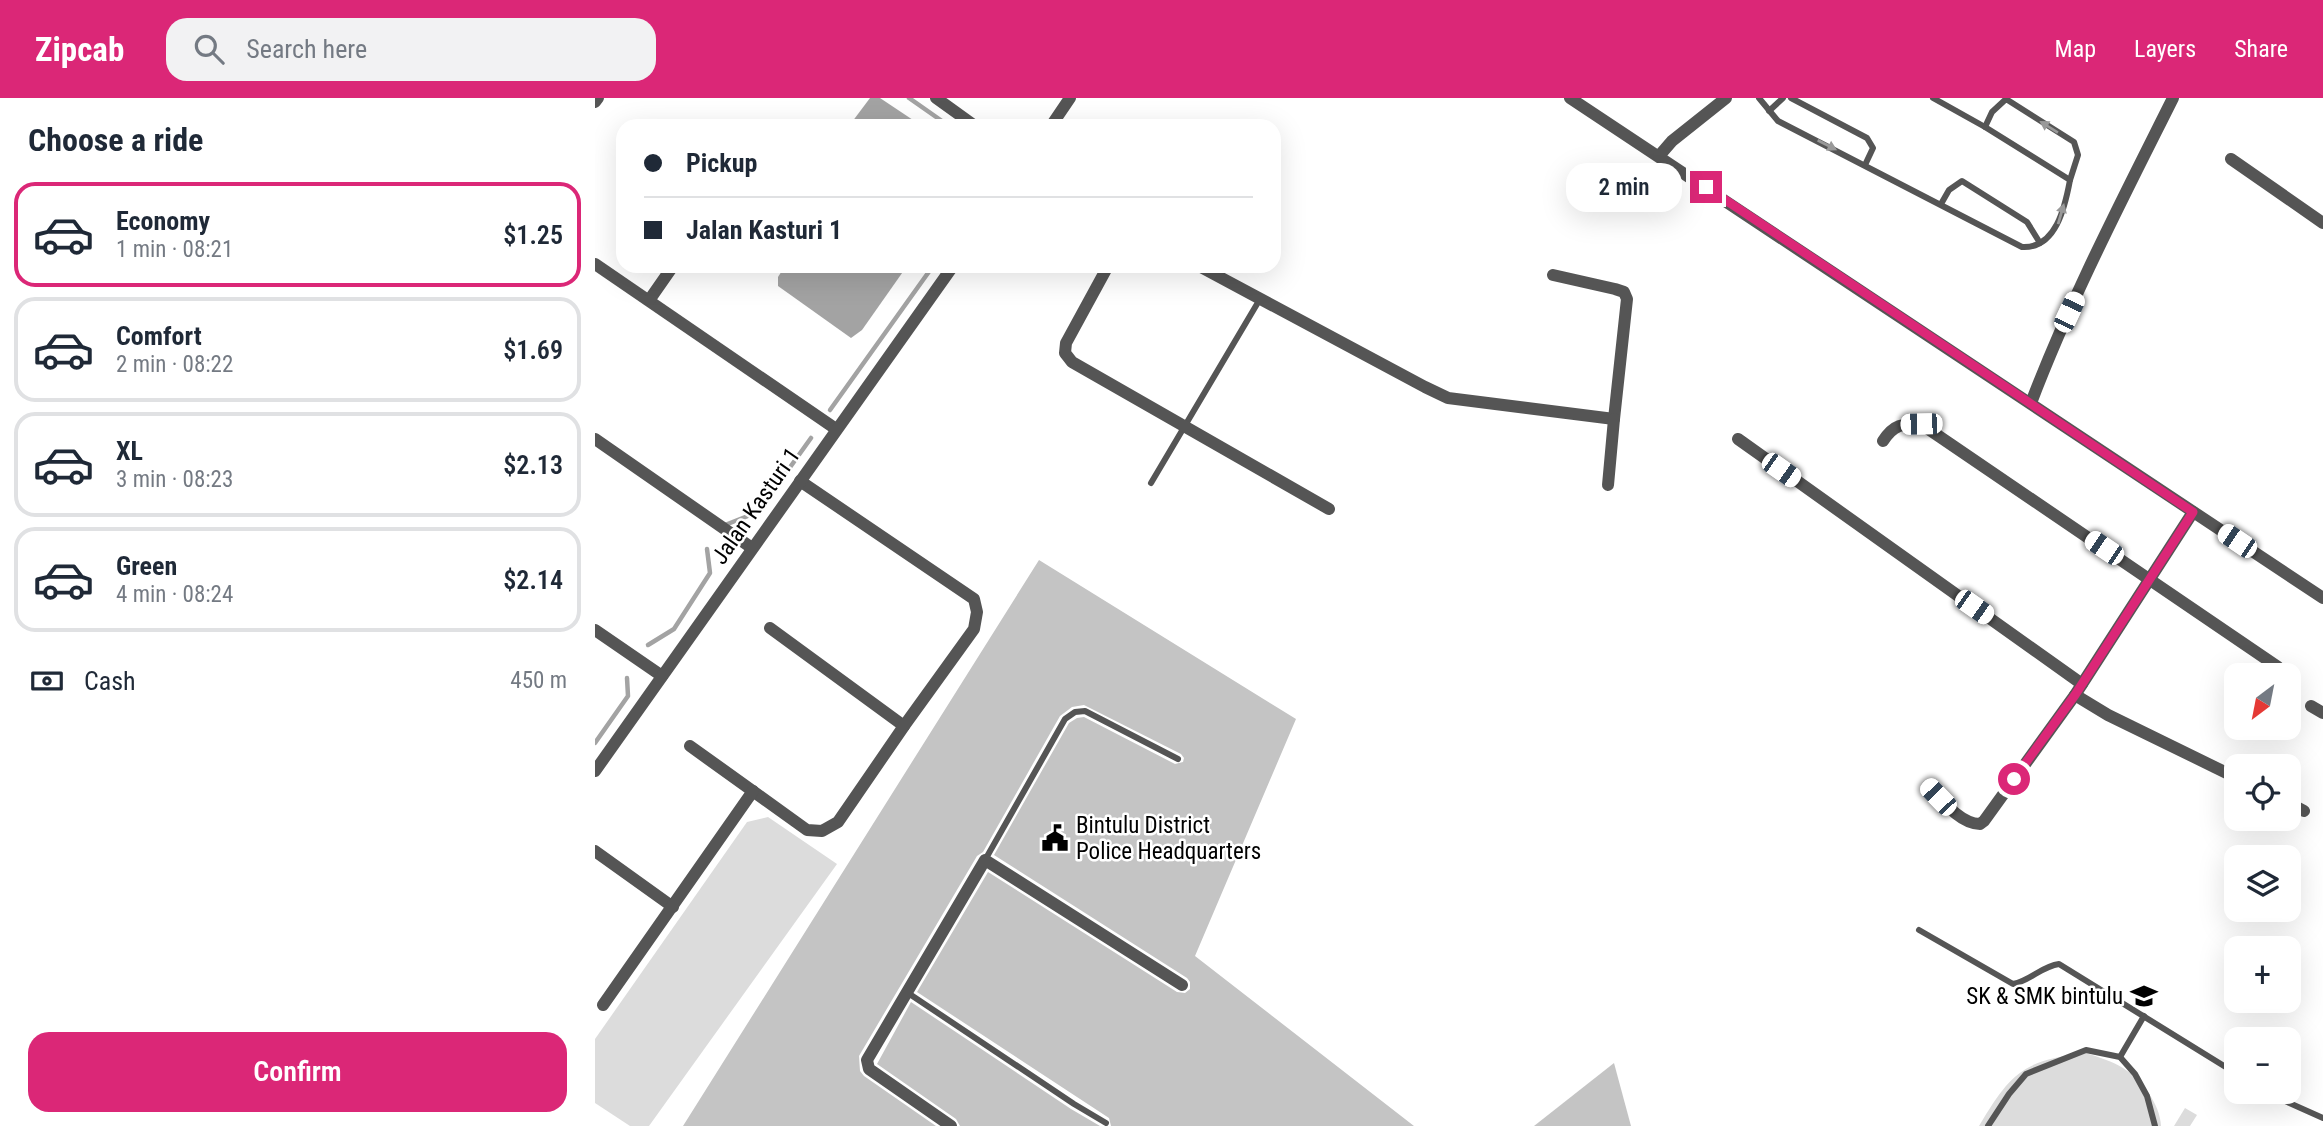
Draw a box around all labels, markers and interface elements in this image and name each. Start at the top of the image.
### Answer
search box [166,18,656,81]
text: Zipcab [35,30,124,69]
icon: search [190,30,228,68]
text: Search here [246,34,367,64]
text: Map [2055,35,2096,63]
text: Layers [2134,35,2196,63]
text: Share [2234,35,2288,63]
one-way arrow [2040,120,2059,133]
text: Choose a ride [28,121,203,159]
one-way arrow [1817,140,1837,151]
text: Pickup [686,148,757,178]
callout: 2 min [1566,162,1681,212]
route end [1690,171,1722,203]
text: 2 min [1599,174,1649,201]
icon: car [32,203,95,266]
one-way arrow [2057,203,2067,224]
text: Economy [116,206,210,236]
text: Jalan Kasturi 1 [686,215,842,245]
text: $1.25 [503,220,563,250]
text: 1 min · 08:21 [116,236,233,263]
car [2051,289,2088,335]
icon: car [32,318,95,381]
text: Comfort [116,321,202,351]
text: $1.69 [503,335,563,365]
text: 2 min · 08:22 [116,351,233,378]
car [1900,413,1943,435]
icon: car [32,433,95,496]
text: XL [116,436,143,466]
street label: Jalan Kasturi 1 [706,443,806,569]
car [1758,449,1805,491]
text: $2.13 [503,450,563,480]
text: 3 min · 08:23 [116,466,233,493]
car [2214,521,2261,561]
car [2081,528,2128,568]
icon: car [32,548,95,611]
text: Green [116,551,177,581]
text: $2.14 [503,565,563,595]
text: 4 min · 08:24 [116,581,233,608]
car [1951,586,1998,628]
icon: cash [28,662,66,700]
north arrow [2224,663,2301,740]
map controls [2224,663,2301,1104]
text: Cash [84,666,136,696]
text: 450 m [510,667,567,694]
button: locate [2224,754,2301,831]
route start [1998,763,2030,795]
car [1916,775,1961,819]
place label: Bintulu District Police Headquarters [1076,812,1261,865]
public building icon: Bintulu District Police Headquarters [1040,823,1070,853]
button: layers [2224,845,2301,922]
button: + [2224,936,2301,1013]
school or university icon: SK & SMK bintulu [2129,981,2159,1011]
place label: SK & SMK bintulu [1966,983,2123,1010]
button: − [2224,1027,2301,1104]
button: Confirm [28,1032,567,1112]

